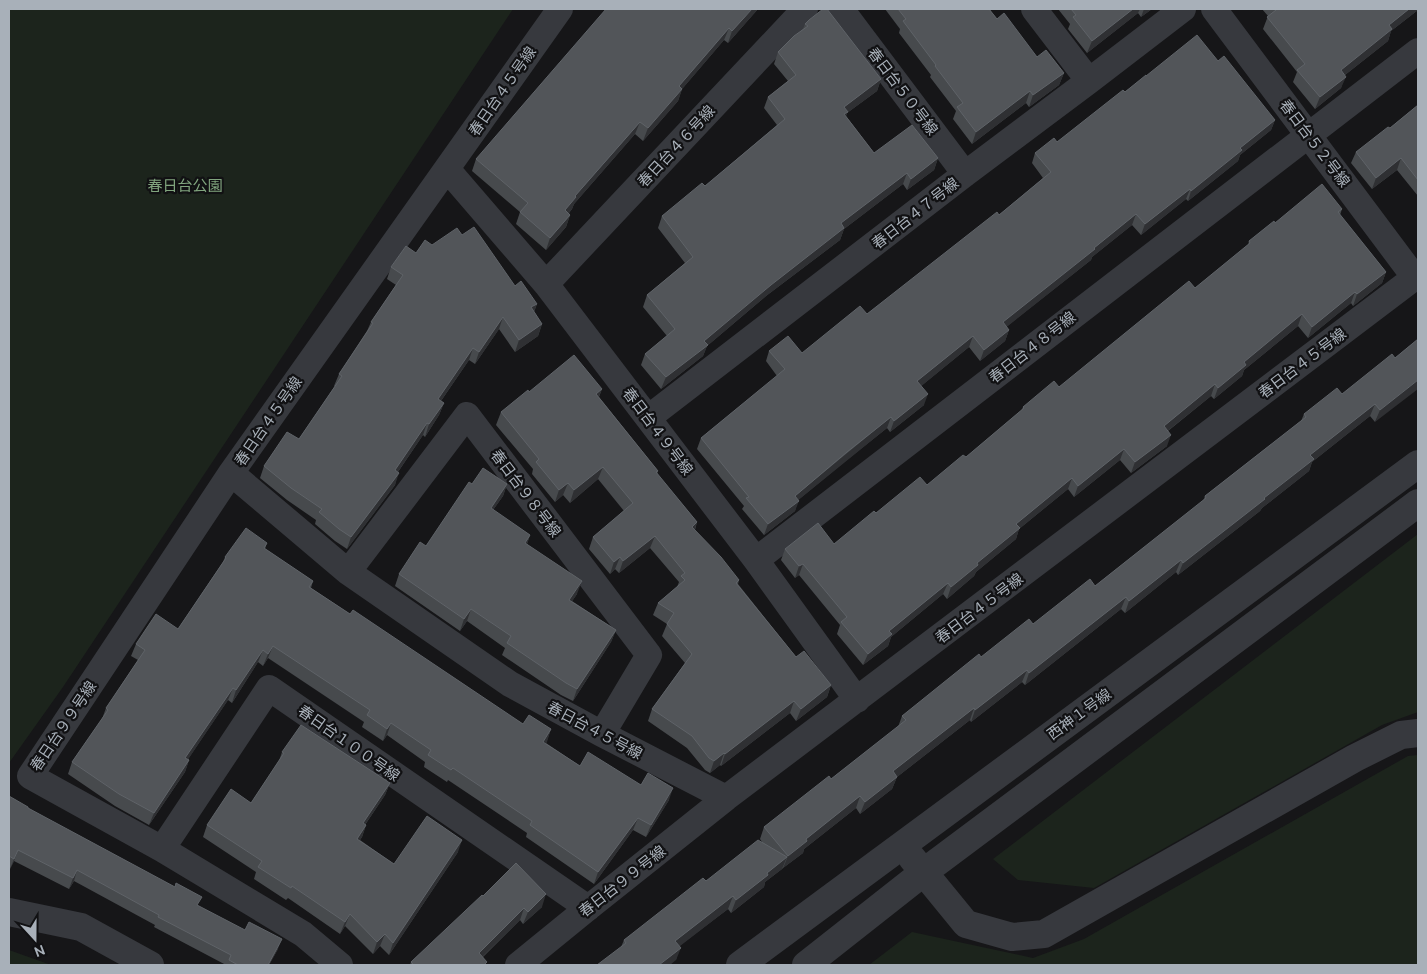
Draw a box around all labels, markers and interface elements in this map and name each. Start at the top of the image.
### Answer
street label: 春日台４５号線 [465,43,539,139]
street label: 春日台５０号線 [865,44,941,138]
street label: 春日台５２号線 [1277,96,1353,190]
street label: 春日台４６号線 [634,102,718,190]
street label: 春日台４７号線 [868,174,962,252]
park label: 春日台公園 [147,177,223,194]
street label: 春日台４８号線 [985,308,1079,386]
street label: 春日台４５号線 [1255,325,1349,401]
street label: 春日台４５号線 [231,373,305,469]
street label: 春日台４９号線 [620,384,696,478]
street label: 春日台９８号線 [488,446,564,540]
street label: 春日台４５号線 [932,570,1026,646]
street label: 春日台９９号線 [27,678,99,774]
street label: 西神１号線 [1044,685,1114,743]
street label: 春日台４５号線 [545,698,645,762]
street label: 春日台１００号線 [295,702,403,784]
street label: 春日台９９号線 [575,842,669,920]
north arrow [10,914,60,964]
text: N [32,942,47,960]

